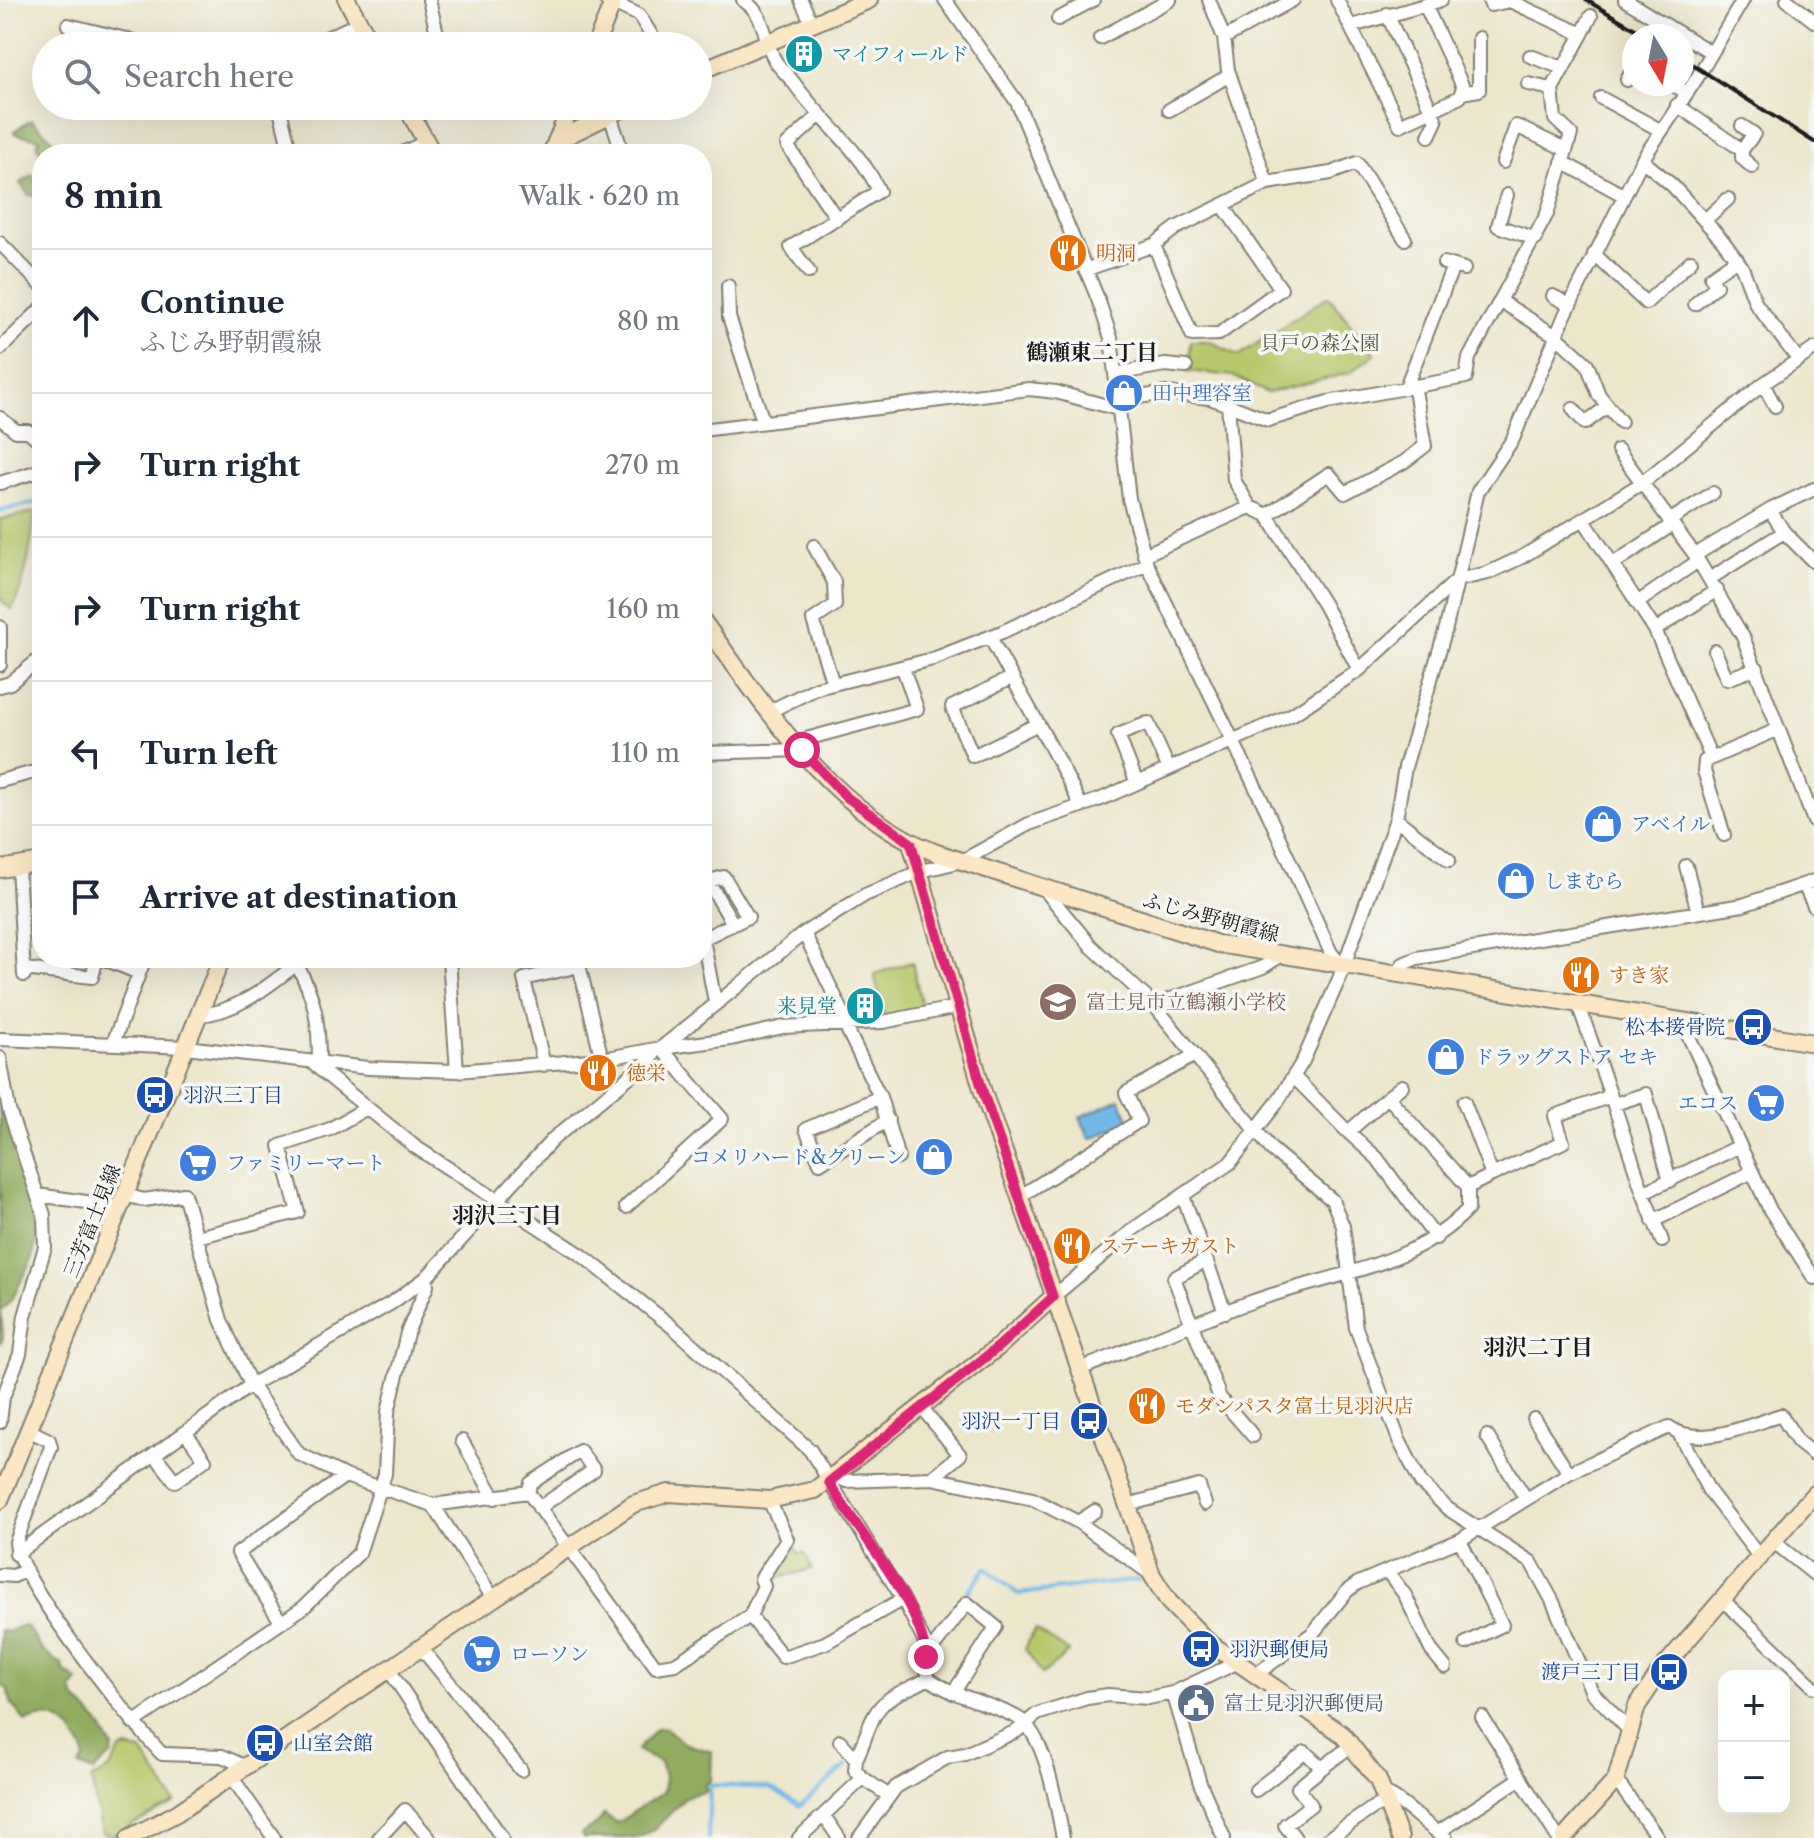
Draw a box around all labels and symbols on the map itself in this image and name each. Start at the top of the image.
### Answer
north arrow [1622,24,1694,96]
building icon: マイフィールド [783,33,825,75]
place label: マイフィールド [832,42,969,66]
restaurant icon: 明洞 [1047,232,1089,274]
place label: 明洞 [1096,241,1136,265]
park label: 貝戸の森公園 [1260,331,1380,355]
district label: 鶴瀬東二丁目 [1026,339,1158,366]
shop icon: 田中理容室 [1103,372,1145,414]
place label: 田中理容室 [1152,381,1252,405]
route start [784,732,820,768]
shop icon: アベイル [1582,803,1624,845]
place label: アベイル [1631,812,1710,836]
shop icon: しまむら [1495,860,1537,902]
place label: しまむら [1544,869,1624,893]
street label: ふじみ野朝霞線 [1140,887,1282,947]
restaurant icon: すき家 [1560,954,1602,996]
place label: すき家 [1609,963,1669,987]
school or university icon: 富士見市立鶴瀬小学校 [1037,981,1079,1023]
building icon: 来見堂 [844,985,886,1027]
place label: 富士見市立鶴瀬小学校 [1086,990,1286,1014]
place label: 来見堂 [777,994,837,1018]
bus stop icon: 松本接骨院 [1732,1006,1774,1048]
place label: 松本接骨院 [1625,1015,1725,1039]
shop icon: ドラッグストア セキ [1425,1036,1467,1078]
place label: ドラッグストア セキ [1474,1045,1658,1069]
restaurant icon: 徳栄 [577,1052,619,1094]
place label: 徳栄 [626,1061,666,1085]
bus stop icon: 羽沢三丁目 [134,1074,176,1116]
supermarket icon: エコス [1745,1082,1787,1124]
place label: 羽沢三丁目 [183,1083,283,1107]
place label: エコス [1678,1091,1738,1115]
shop icon: コメリハード&グリーン [913,1136,955,1178]
supermarket icon: ファミリーマート [177,1142,219,1184]
place label: コメリハード&グリーン [691,1145,906,1169]
place label: ファミリーマート [226,1151,386,1175]
street label: 三芳富士見線 [58,1161,126,1281]
district label: 羽沢三丁目 [452,1202,562,1229]
restaurant icon: ステーキガスト [1051,1225,1093,1267]
place label: ステーキガスト [1100,1234,1240,1258]
district label: 羽沢二丁目 [1483,1334,1593,1361]
restaurant icon: モダンパスタ富士見羽沢店 [1126,1385,1168,1427]
place label: モダンパスタ富士見羽沢店 [1175,1394,1414,1418]
bus stop icon: 羽沢一丁目 [1068,1400,1110,1442]
place label: 羽沢一丁目 [961,1409,1061,1433]
bus stop icon: 羽沢郵便局 [1180,1628,1222,1670]
supermarket icon: ローソン [461,1633,503,1675]
place label: 羽沢郵便局 [1229,1637,1329,1661]
route end [908,1639,944,1675]
place label: ローソン [510,1642,589,1666]
bus stop icon: 渡戸三丁目 [1648,1651,1690,1693]
place label: 渡戸三丁目 [1541,1660,1641,1684]
public building icon: 富士見羽沢郵便局 [1175,1682,1217,1724]
place label: 富士見羽沢郵便局 [1224,1691,1384,1715]
bus stop icon: 山室会館 [244,1722,286,1764]
place label: 山室会館 [293,1731,373,1755]

